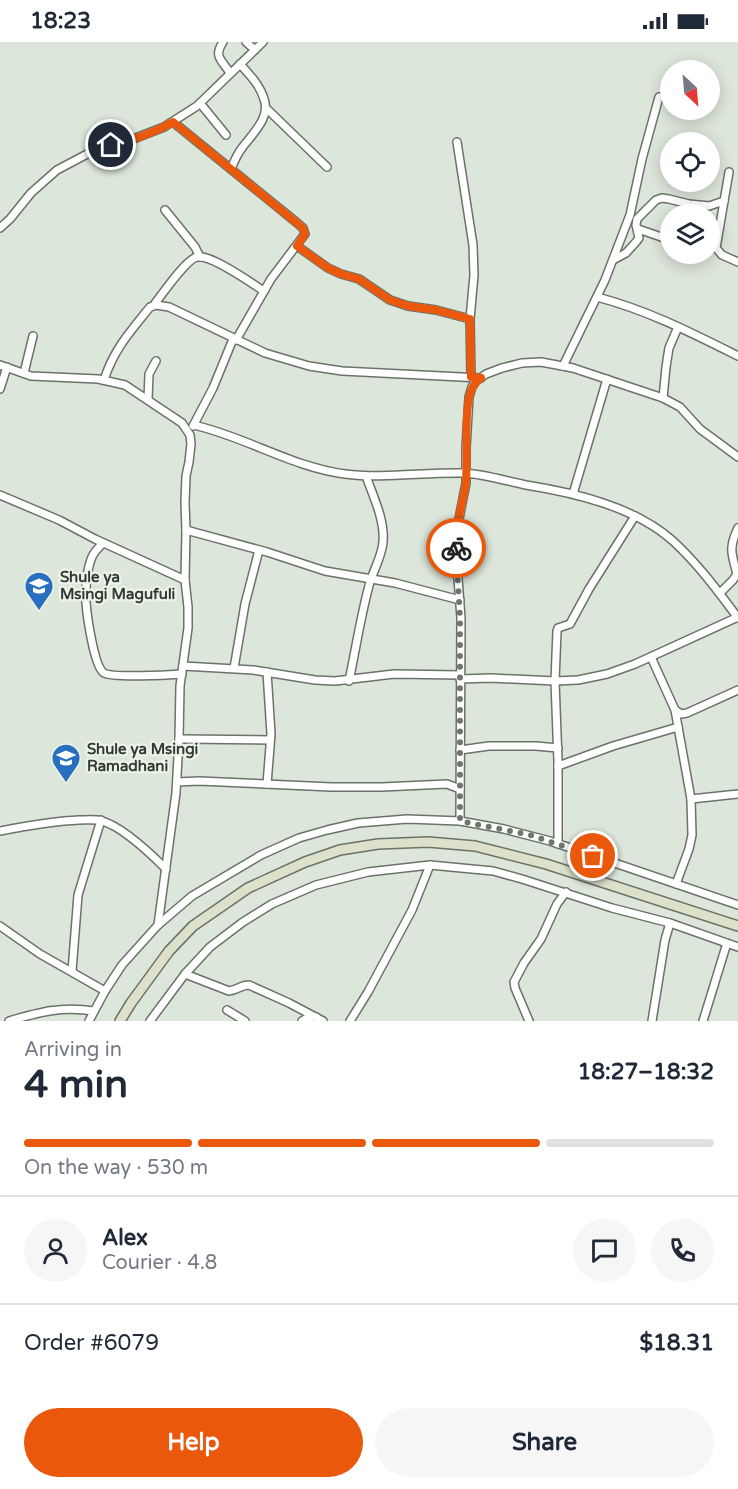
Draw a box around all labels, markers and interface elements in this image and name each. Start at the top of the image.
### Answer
text: 18:23 [30,8,91,34]
north arrow [660,60,720,120]
map controls [660,60,720,264]
pin [85,119,136,170]
icon: home [94,128,127,161]
button: locate [660,132,720,192]
button: layers [660,204,720,264]
courier [426,518,486,578]
icon: bike [440,532,473,565]
place label: Shule ya Msingi Magufuli [60,568,175,604]
school or university icon: Shule ya Msingi Magufuli [23,570,55,612]
place label: Shule ya Msingi Ramadhani [87,740,198,775]
school or university icon: Shule ya Msingi Ramadhani [50,742,82,784]
pin [567,830,618,881]
icon: bag [576,839,609,872]
text: Arriving in [24,1038,122,1062]
text: 18:27–18:32 [577,1059,714,1085]
text: 4 min [24,1061,128,1108]
text: On the way · 530 m [24,1156,208,1180]
button: person [24,1219,87,1282]
button: chat [573,1219,636,1282]
button: phone [651,1219,714,1282]
text: Alex [102,1225,148,1251]
text: Courier · 4.8 [102,1251,217,1275]
text: Order #6079 [24,1330,159,1356]
text: $18.31 [639,1330,714,1356]
button: Help [24,1408,363,1477]
button: Share [375,1408,714,1477]

